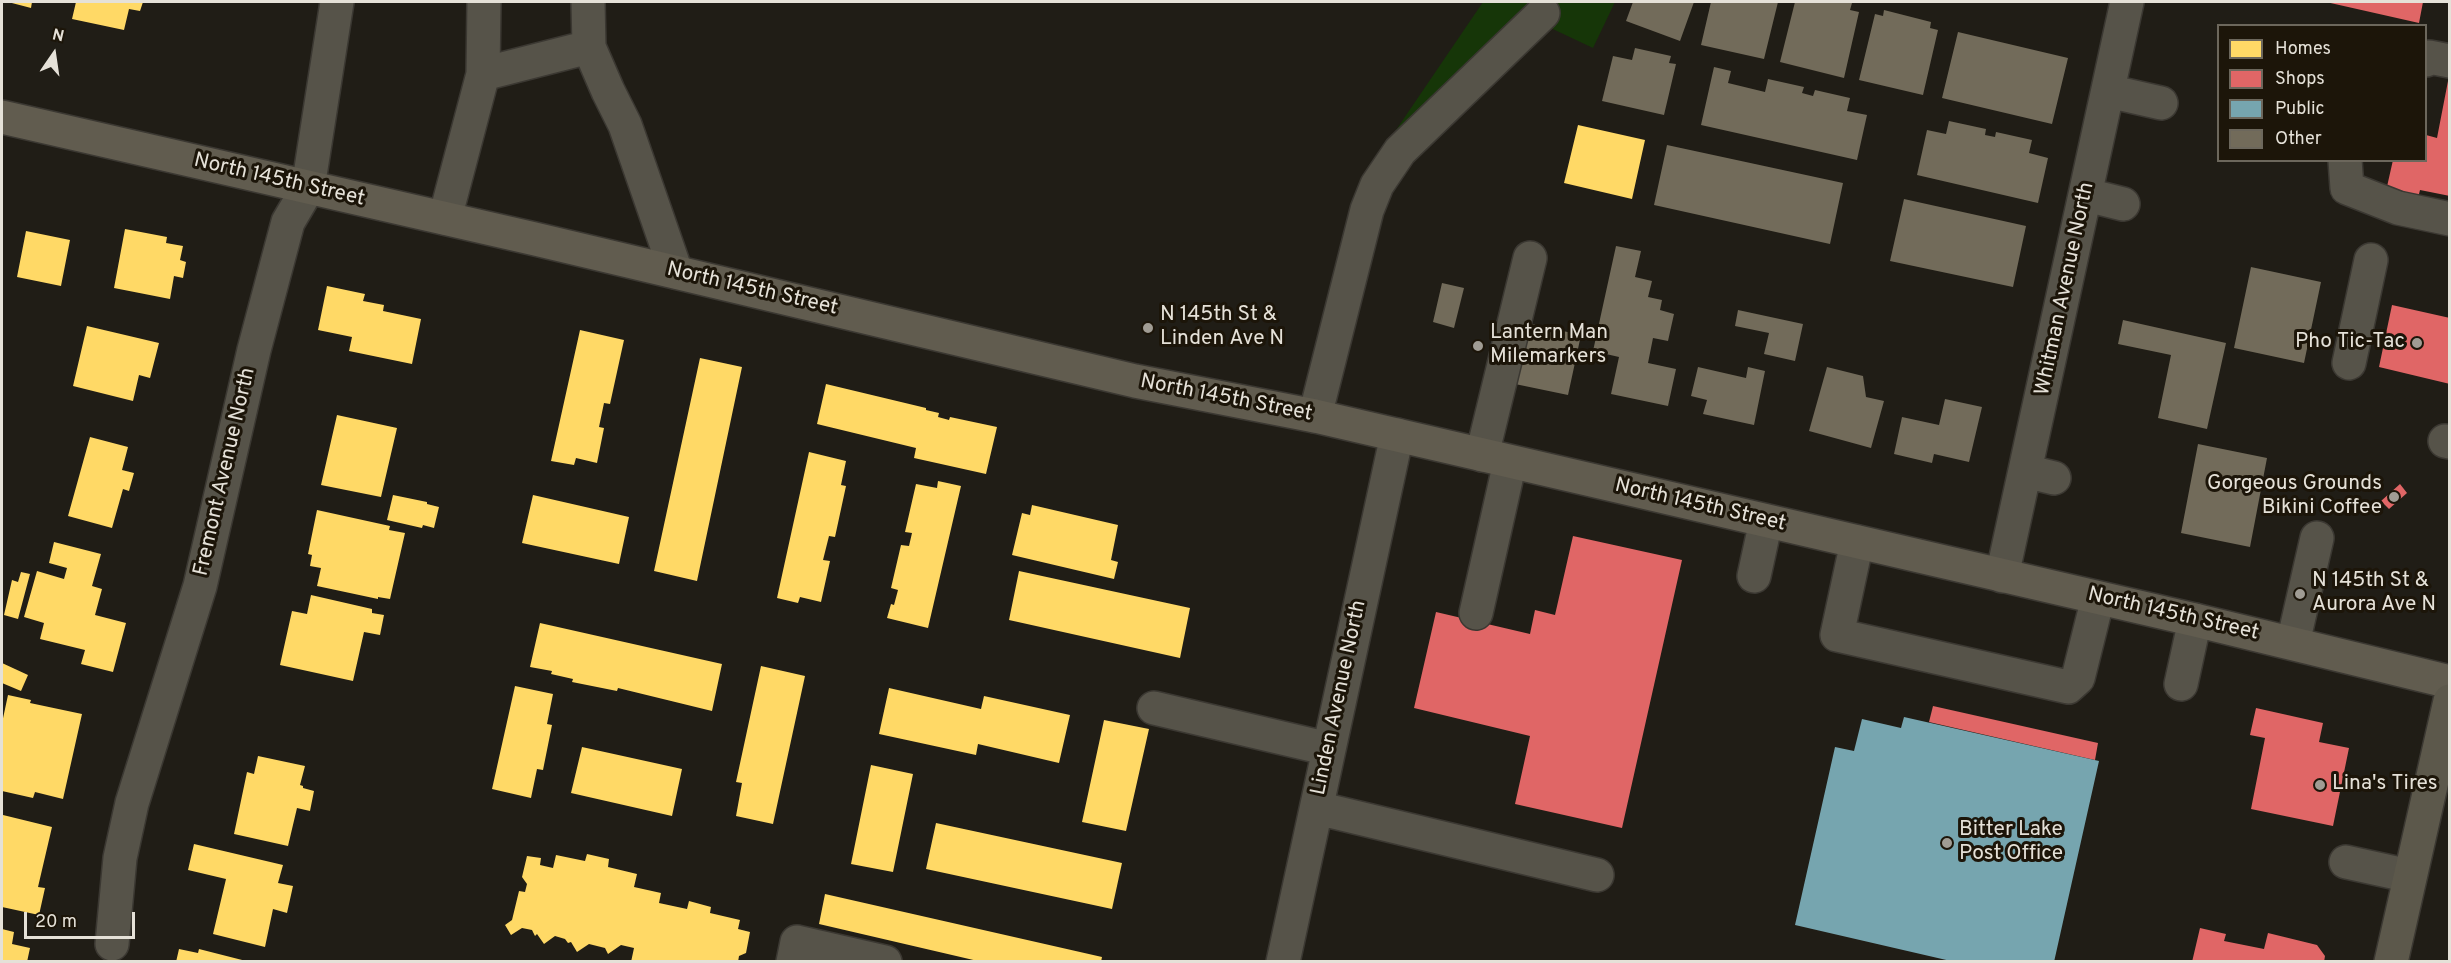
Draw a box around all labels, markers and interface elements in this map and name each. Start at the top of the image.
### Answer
north arrow [24,24,84,84]
legend [2217,24,2427,162]
text: N [50,25,66,47]
text: Homes [2275,38,2331,61]
text: Shops [2275,68,2325,91]
text: Public [2275,98,2325,121]
text: Other [2275,128,2322,151]
street label: North 145th Street [191,149,367,213]
street label: Whitman Avenue North [2031,180,2101,398]
street label: North 145th Street [664,258,840,322]
place label: N 145th St & Linden Ave N [1160,303,1284,353]
marker: N 145th St & Linden Ave N [1141,321,1155,335]
place label: Lantern Man Milemarkers [1490,321,1608,371]
place label: Pho Tic-Tac [2295,330,2405,356]
marker: Pho Tic-Tac [2410,336,2424,350]
marker: Lantern Man Milemarkers [1471,339,1485,353]
street label: Fremont Avenue North [190,365,262,579]
street label: North 145th Street [1138,370,1314,428]
place label: Gorgeous Grounds Bikini Coffee [2207,472,2382,522]
street label: North 145th Street [1612,474,1788,538]
marker: Gorgeous Grounds Bikini Coffee [2387,490,2401,504]
place label: N 145th St & Aurora Ave N [2312,569,2436,619]
street label: North 145th Street [2085,583,2261,647]
marker: N 145th St & Aurora Ave N [2293,587,2307,601]
street label: Linden Avenue North [1307,598,1373,798]
place label: Lina's Tires [2332,772,2437,798]
marker: Lina's Tires [2313,778,2327,792]
place label: Bitter Lake Post Office [1959,818,2063,868]
marker: Bitter Lake Post Office [1940,836,1954,850]
scale bar [27,900,138,938]
text: 20 m [35,911,77,934]

